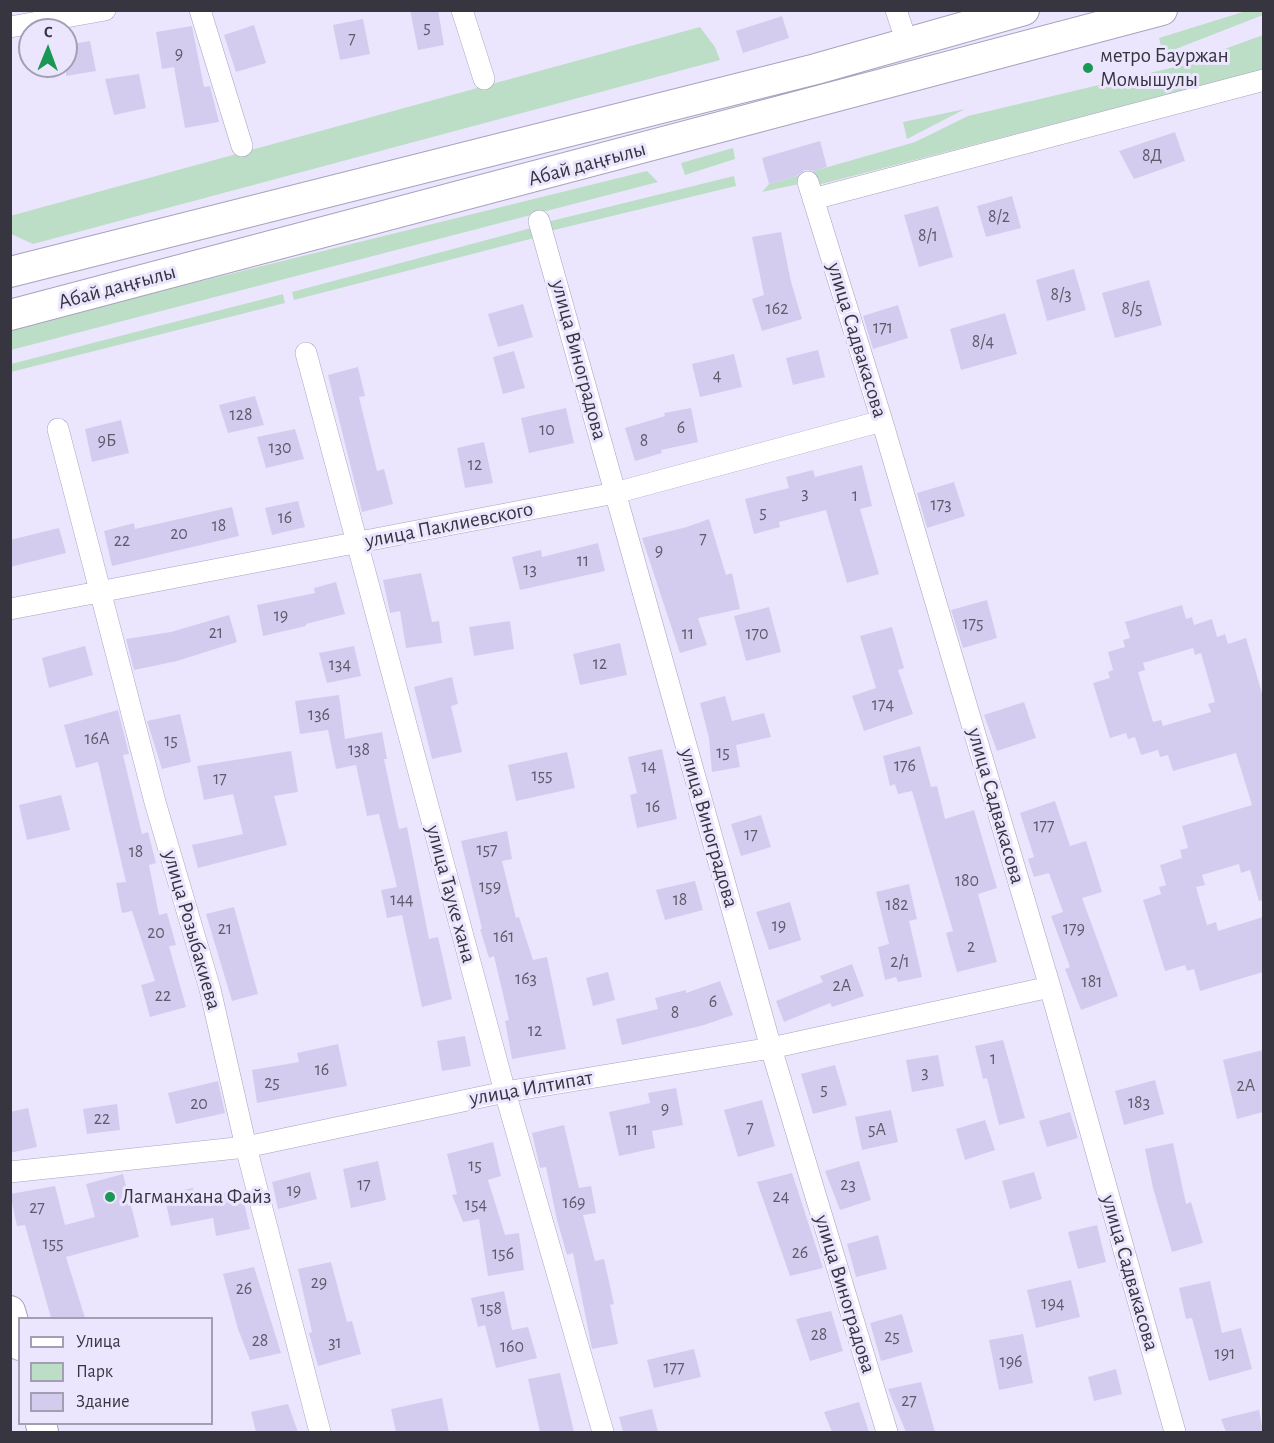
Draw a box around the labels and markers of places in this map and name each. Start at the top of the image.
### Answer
place label: метро Бауржан Момышулы [1100,43,1229,93]
marker: метро Бауржан Момышулы [1081,61,1095,75]
place label: Лагманхана Файз [122,1184,271,1210]
marker: Лагманхана Файз [103,1190,117,1204]

